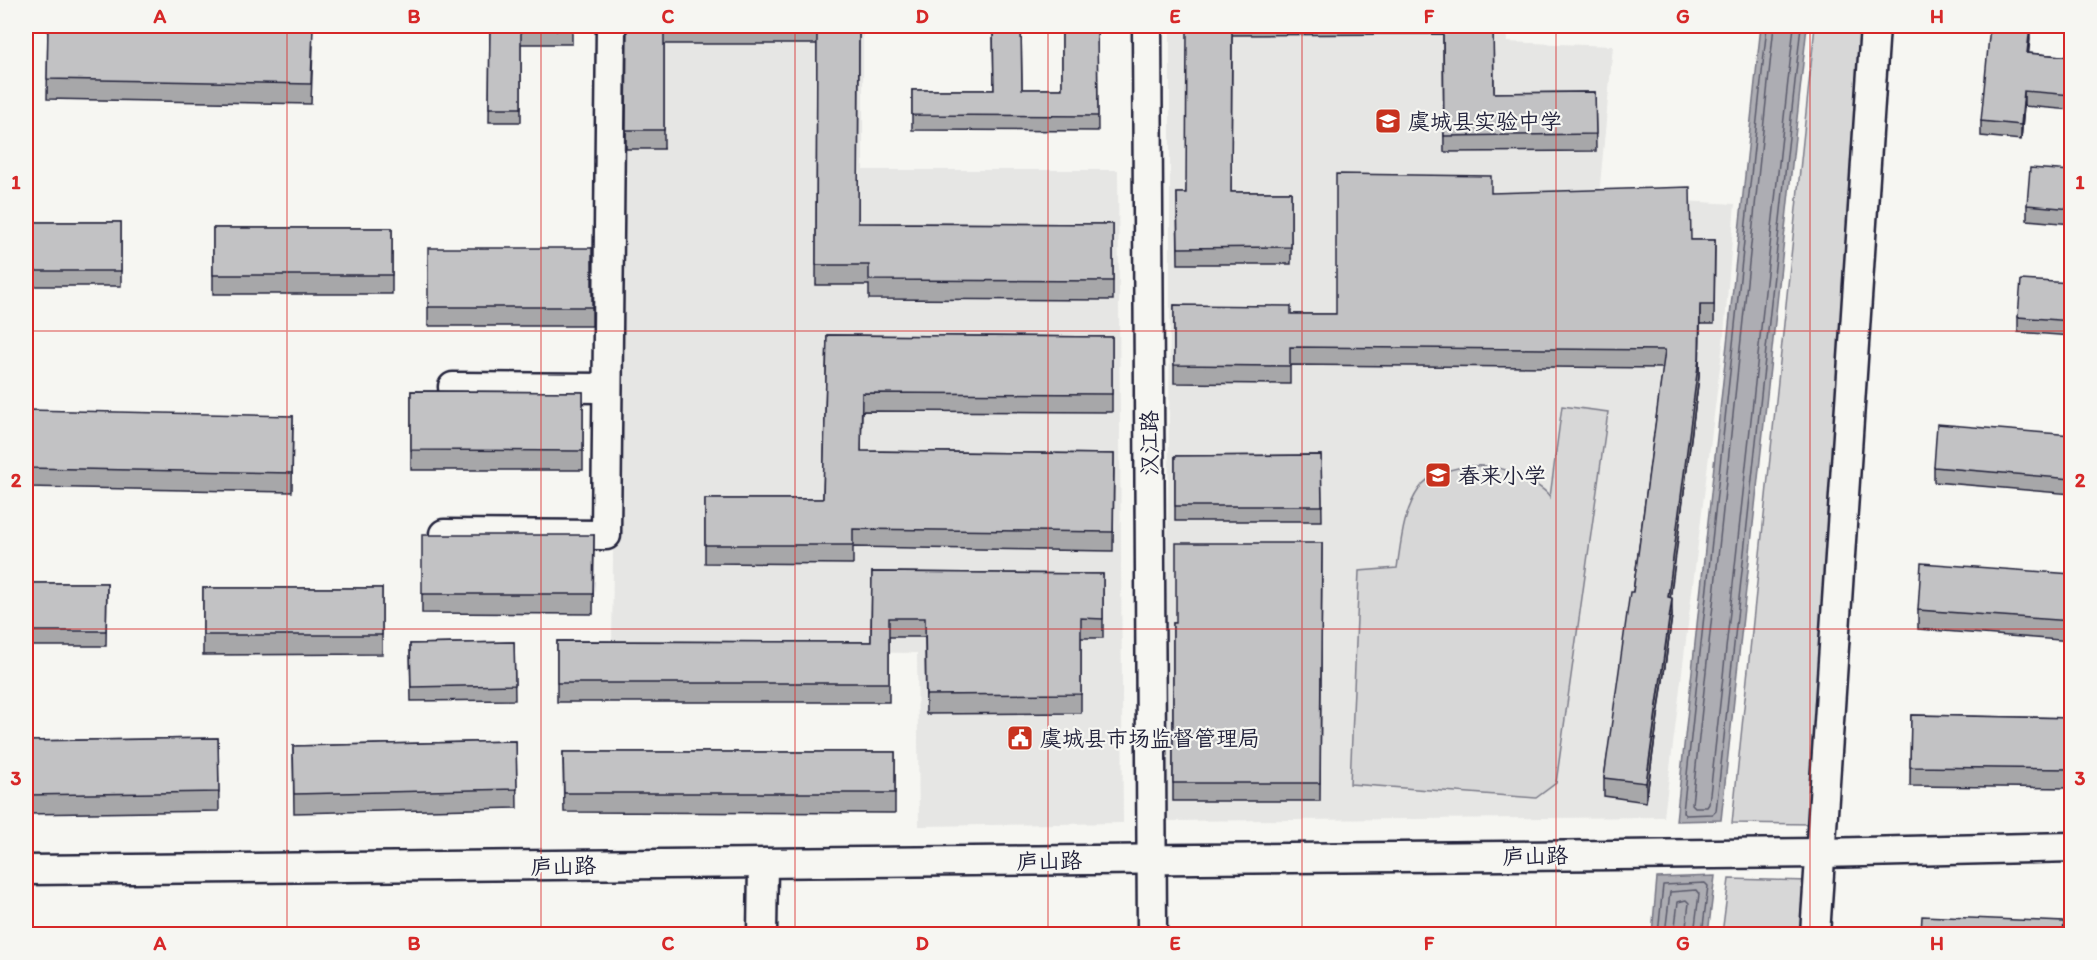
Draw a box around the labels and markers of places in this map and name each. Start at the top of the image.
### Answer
school or university icon: 虞城县实验中学 [1373,106,1403,136]
place label: 虞城县实验中学 [1408,108,1562,135]
school or university icon: 春来小学 [1423,460,1453,490]
place label: 春来小学 [1458,462,1546,489]
public building icon: 虞城县市场监督管理局 [1005,723,1035,753]
place label: 虞城县市场监督管理局 [1040,725,1260,752]

